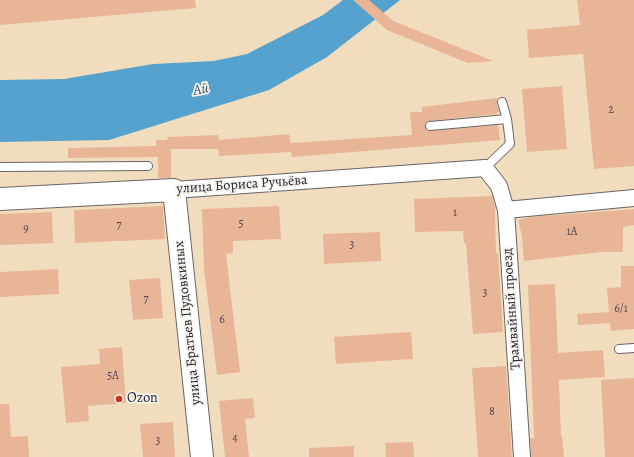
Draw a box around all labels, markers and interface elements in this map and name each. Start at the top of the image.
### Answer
water label: Ай [192,80,210,100]
house number: 2 [608,103,614,117]
street label: улица Бориса Ручьёва [176,172,308,198]
house number: 1 [453,206,457,220]
house number: 5 [238,217,244,231]
house number: 7 [116,218,122,232]
house number: 9 [23,222,29,236]
house number: 1А [566,225,578,239]
house number: 3 [350,238,354,252]
street label: улица Братьев Пудовкиных [171,240,205,406]
street label: Трамвайный проезд [499,248,525,370]
house number: 3 [483,286,487,300]
house number: 7 [143,292,149,306]
house number: 6/1 [614,302,628,316]
house number: 6 [219,313,225,327]
house number: 5А [107,369,119,383]
place label: Ozon [127,391,158,407]
marker: Ozon [114,394,124,404]
house number: 8 [489,405,495,419]
house number: 4 [232,431,238,445]
house number: 3 [156,434,160,448]

